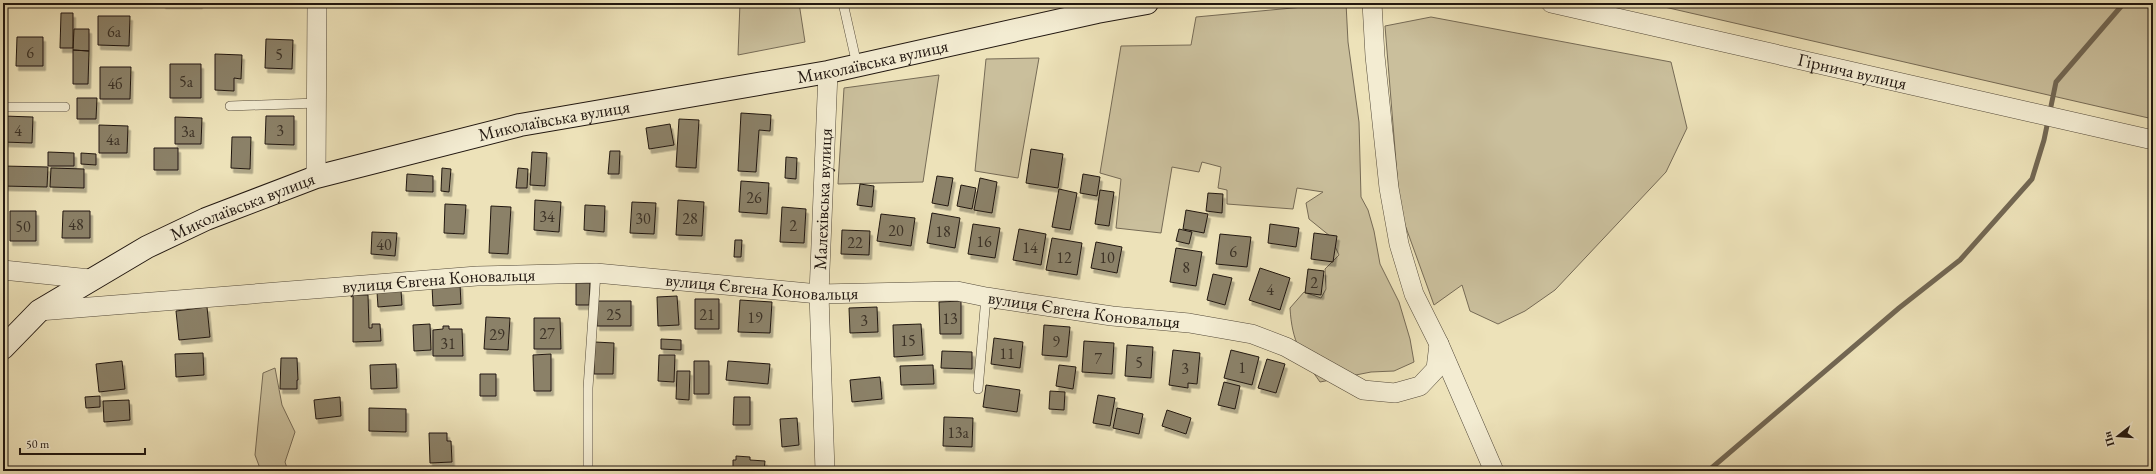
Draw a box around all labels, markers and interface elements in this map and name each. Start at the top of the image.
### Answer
house number: 6а [107,21,122,42]
street label: Миколаївська вулиця [795,34,950,88]
house number: 6 [26,42,34,63]
house number: 5 [275,44,283,65]
street label: Гірнича вулиця [1796,48,1909,95]
house number: 5а [179,71,194,92]
house number: 4б [107,73,123,94]
street label: Миколаївська вулиця [476,94,631,146]
house number: 4 [14,120,22,141]
house number: 3 [276,120,284,141]
house number: 3а [181,121,196,142]
street label: Малехівська вулиця [808,128,837,270]
house number: 4а [106,129,121,150]
street label: Миколаївська вулиця [166,167,318,245]
house number: 26 [746,187,762,208]
house number: 34 [539,206,555,227]
house number: 30 [635,208,651,229]
house number: 28 [682,208,698,229]
house number: 48 [68,214,84,235]
house number: 2 [789,215,797,236]
house number: 50 [15,216,31,237]
house number: 20 [888,220,904,241]
house number: 18 [935,221,951,242]
house number: 16 [976,231,992,252]
house number: 22 [847,232,863,253]
house number: 40 [376,234,392,255]
house number: 14 [1022,237,1038,258]
house number: 6 [1229,241,1237,262]
house number: 12 [1056,247,1072,268]
house number: 10 [1099,247,1115,268]
house number: 8 [1182,257,1190,278]
street label: вулиця Євгена Коновальця [341,263,536,298]
street label: вулиця Євгена Коновальця [664,268,859,305]
house number: 2 [1310,272,1318,293]
house number: 4 [1266,279,1274,300]
street label: вулиця Євгена Коновальця [987,285,1181,333]
house number: 25 [606,304,622,325]
house number: 21 [699,304,715,325]
house number: 19 [747,307,763,328]
house number: 13 [942,308,958,329]
house number: 3 [860,310,868,331]
house number: 27 [539,323,555,344]
house number: 29 [489,324,505,345]
house number: 15 [900,330,916,351]
house number: 9 [1052,331,1060,352]
house number: 31 [440,333,456,354]
house number: 11 [999,343,1015,364]
house number: 7 [1094,348,1102,369]
house number: 5 [1135,352,1143,373]
house number: 1 [1238,357,1246,378]
house number: 3 [1181,358,1189,379]
north arrow [2098,416,2138,456]
house number: 13а [947,422,969,443]
text: Пн [2099,429,2117,448]
scale bar [20,430,145,456]
text: 50 m [26,436,50,452]

